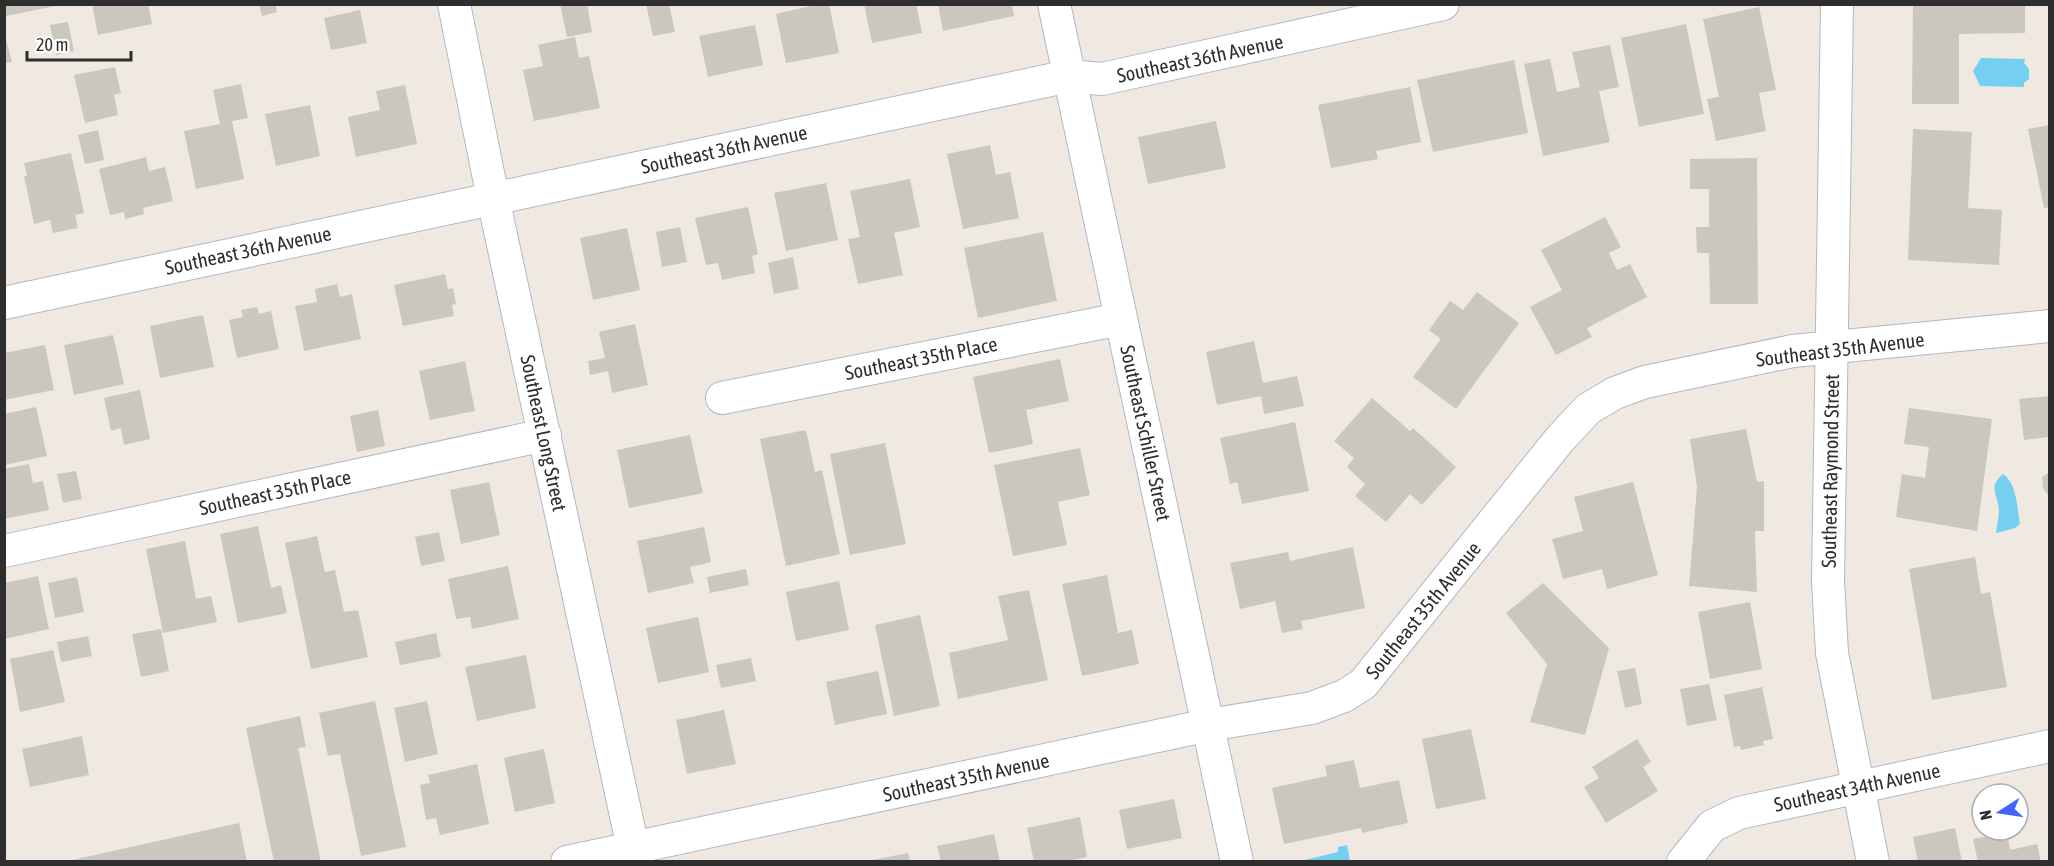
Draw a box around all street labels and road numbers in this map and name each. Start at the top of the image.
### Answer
street label: Southeast 36th Avenue [1115,29,1285,87]
street label: Southeast 36th Avenue [639,120,809,178]
street label: Southeast 36th Avenue [163,221,333,279]
street label: Southeast 35th Avenue [1755,327,1925,371]
street label: Southeast 35th Place [843,332,999,384]
street label: Southeast Schiller Street [1116,343,1176,523]
street label: Southeast Long Street [516,353,572,513]
street label: Southeast Raymond Street [1817,374,1843,568]
street label: Southeast 35th Place [197,465,353,519]
street label: Southeast 35th Avenue [1361,537,1485,683]
street label: Southeast 35th Avenue [881,748,1051,806]
street label: Southeast 34th Avenue [1772,758,1942,816]

